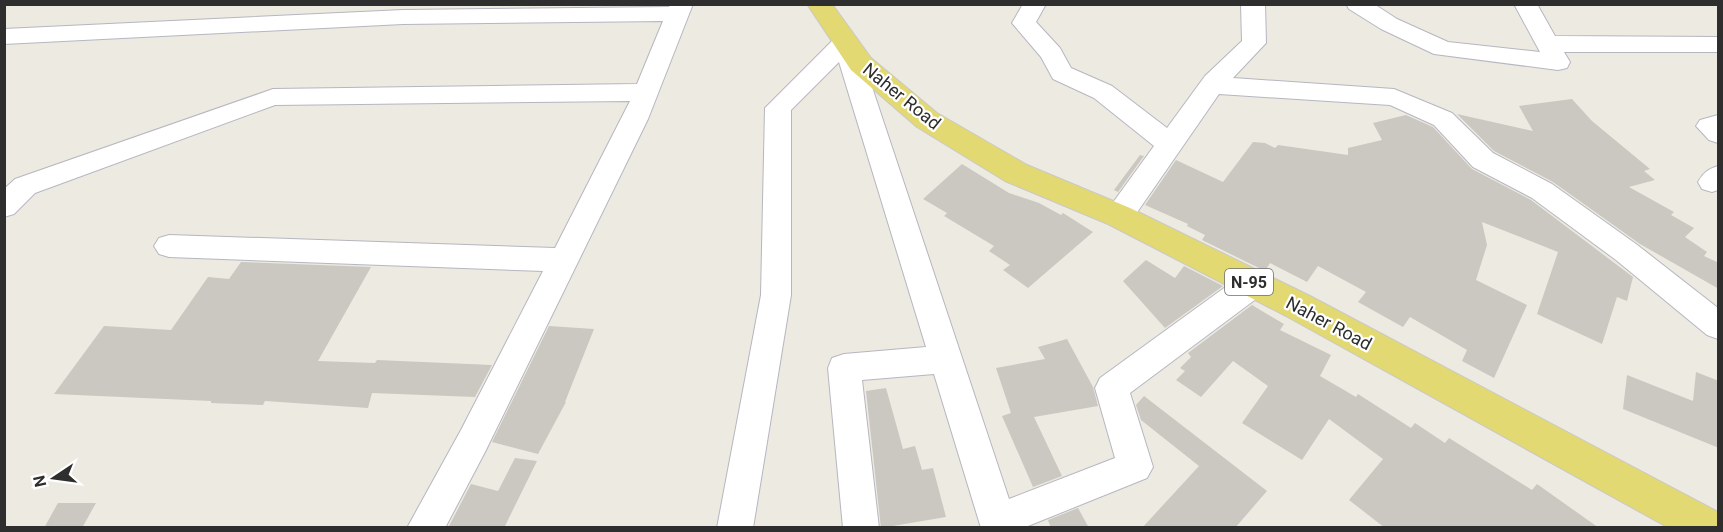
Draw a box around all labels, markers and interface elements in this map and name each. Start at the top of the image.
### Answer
street label: Naher Road [859,58,945,134]
road number: N-95 [1225,269,1273,295]
street label: Naher Road [1283,292,1375,354]
north arrow [24,448,84,508]
text: N [29,474,50,489]

